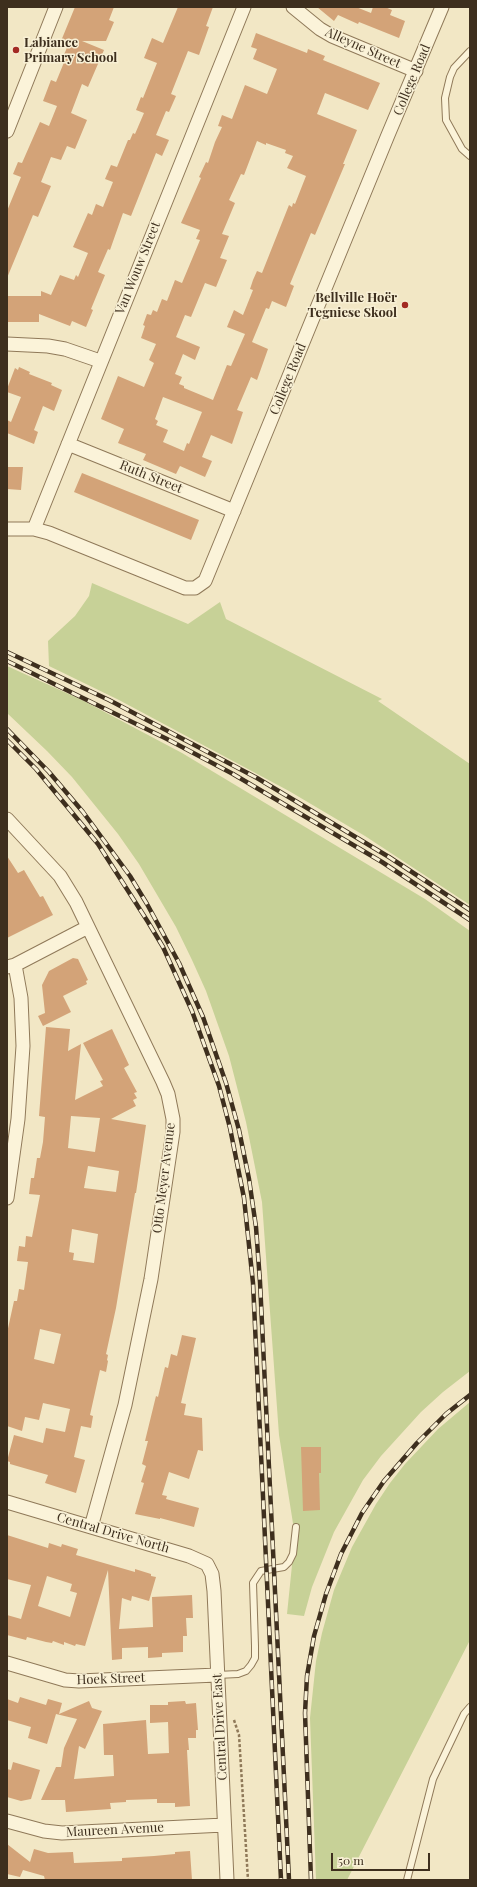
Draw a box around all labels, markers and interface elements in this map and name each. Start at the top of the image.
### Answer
street label: Alleyne Street [323,24,403,72]
place label: Labiance Primary School [24,35,117,66]
street label: College Road [390,42,434,118]
marker: Labiance Primary School [11,45,21,55]
street label: Van Wouw Street [112,219,164,317]
place label: Bellville Hoër Tegniese Skool [307,290,397,321]
marker: Bellville Hoër Tegniese Skool [400,300,410,310]
street label: College Road [267,341,309,417]
street label: Ruth Street [117,457,185,497]
street label: Otto Meyer Avenue [149,1122,179,1234]
street label: Central Drive North [55,1509,171,1557]
street label: Hoek Street [76,1670,146,1688]
street label: Central Drive East [209,1673,231,1781]
street label: Maureen Avenue [66,1820,164,1840]
scale bar [333,1845,432,1871]
text: 50 m [338,1852,364,1868]

